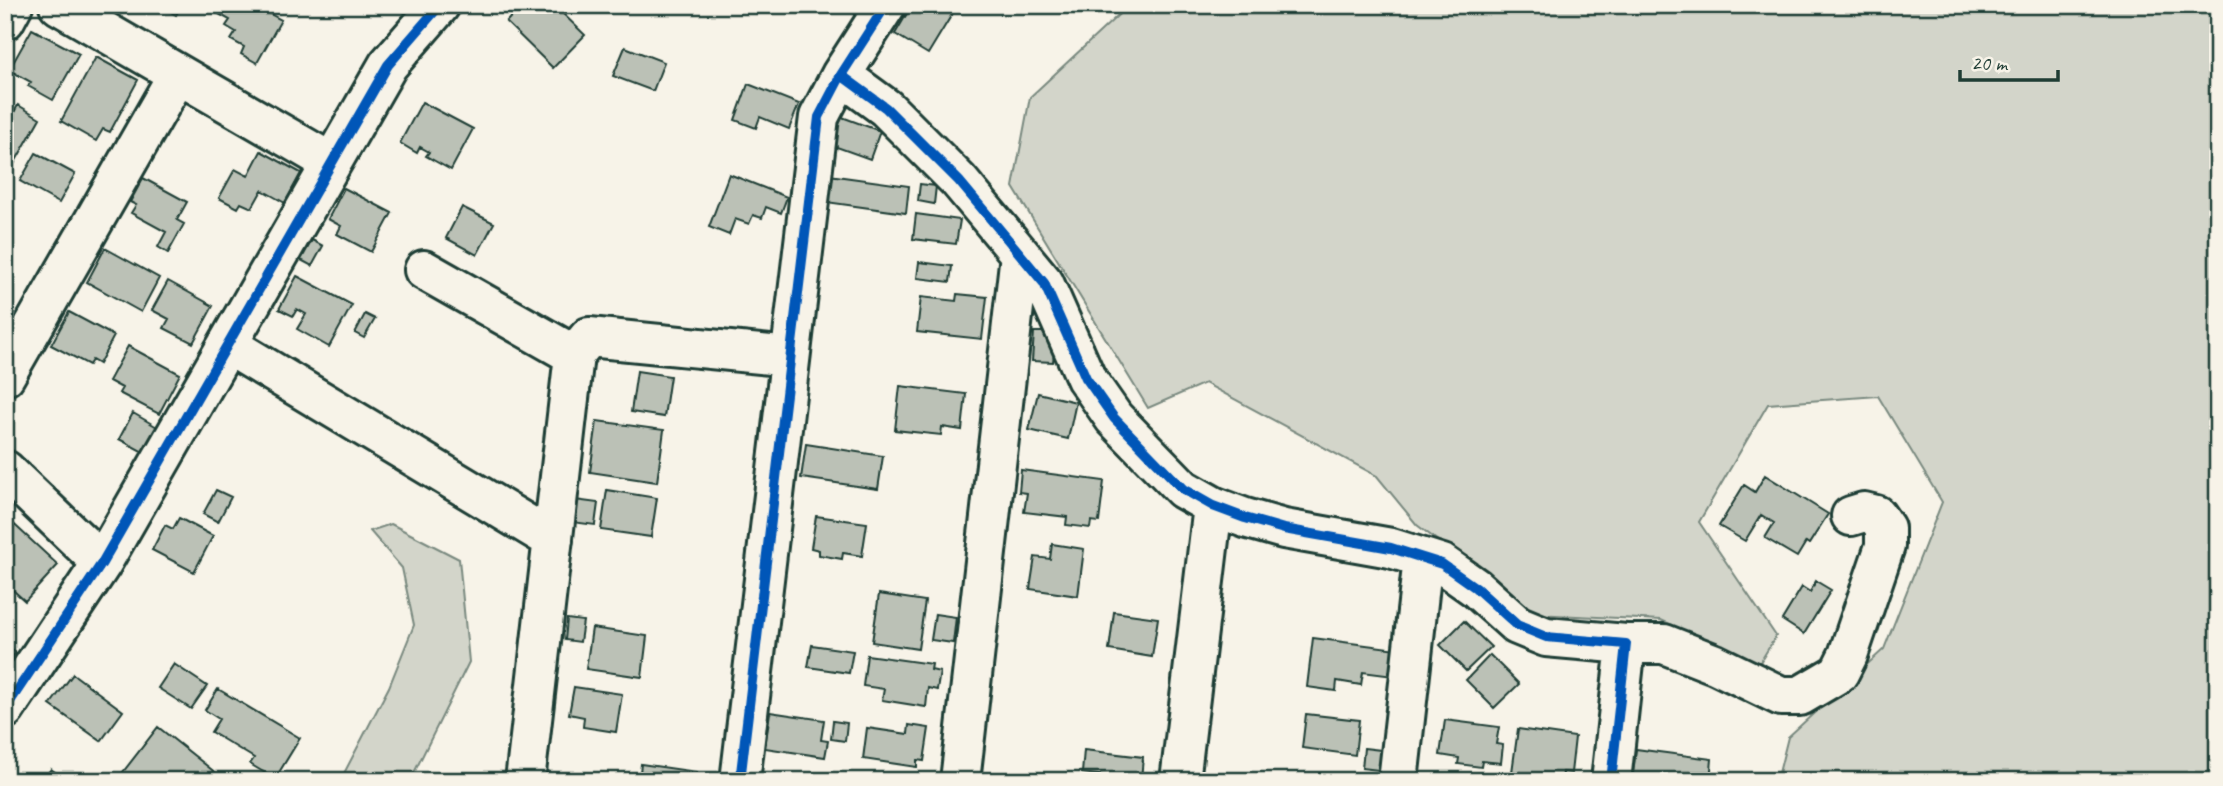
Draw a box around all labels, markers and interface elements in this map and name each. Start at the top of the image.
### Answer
scale bar [1960,38,2058,82]
text: 20 m [1971,50,2009,76]

